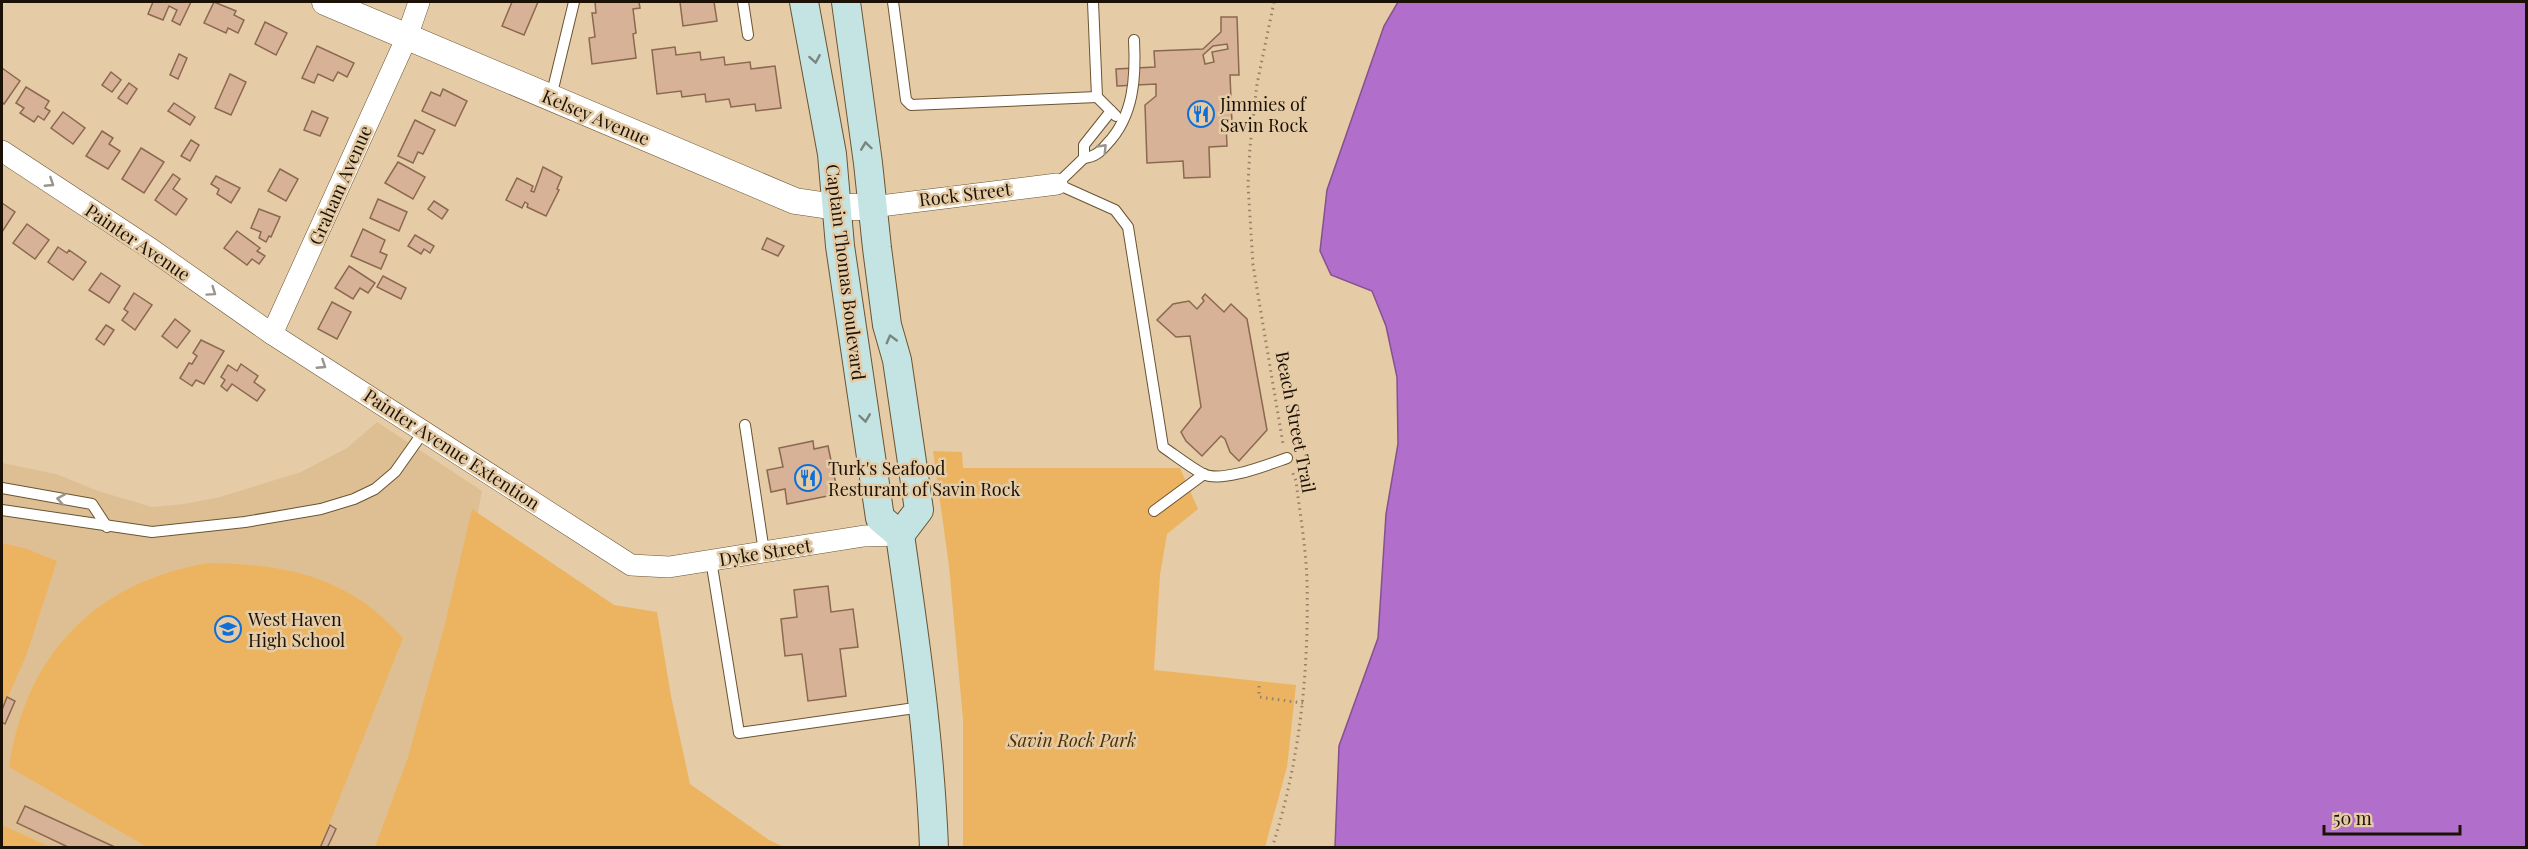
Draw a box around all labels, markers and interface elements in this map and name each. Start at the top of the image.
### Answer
one-way arrow [808,54,820,64]
street label: Kelsey Avenue [538,84,654,150]
place label: Jimmies of Savin Rock [1219,92,1308,137]
restaurant icon: Jimmies of Savin Rock [1186,99,1216,129]
street label: Graham Avenue [303,121,377,249]
one-way arrow [860,141,872,150]
one-way arrow [1096,144,1107,154]
street label: Captain Thomas Boulevard [821,163,871,382]
one-way arrow [44,176,55,187]
street label: Rock Street [917,176,1013,212]
street label: Painter Avenue [81,198,195,286]
one-way arrow [206,285,217,296]
one-way arrow [886,334,899,344]
street label: Beach Street Trail [1271,349,1321,495]
one-way arrow [315,358,326,369]
street label: Painter Avenue Extention [359,383,545,515]
one-way arrow [859,414,871,423]
place label: Turk's Seafood Resturant of Savin Rock [828,456,1020,501]
restaurant icon: Turk's Seafood Resturant of Savin Rock [793,463,823,493]
one-way arrow [56,493,66,506]
street label: Dyke Street [717,533,813,571]
place label: West Haven High School [247,607,345,652]
school or university icon: West Haven High School [213,614,243,644]
park label: Savin Rock Park [1007,728,1136,752]
scale bar [2324,798,2460,836]
text: 50 m [2333,806,2372,830]

